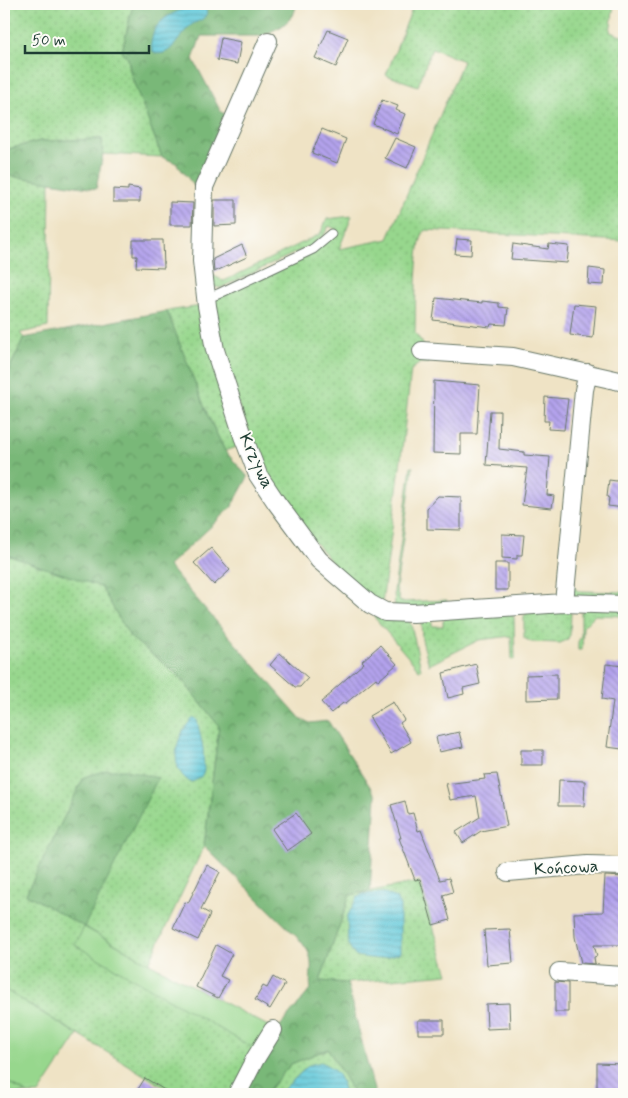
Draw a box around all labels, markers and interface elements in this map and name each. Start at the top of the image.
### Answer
scale bar [25,22,149,54]
text: 50 m [32,31,66,51]
street label: Krzywa [233,429,279,493]
street label: Końcowa [533,854,599,882]

